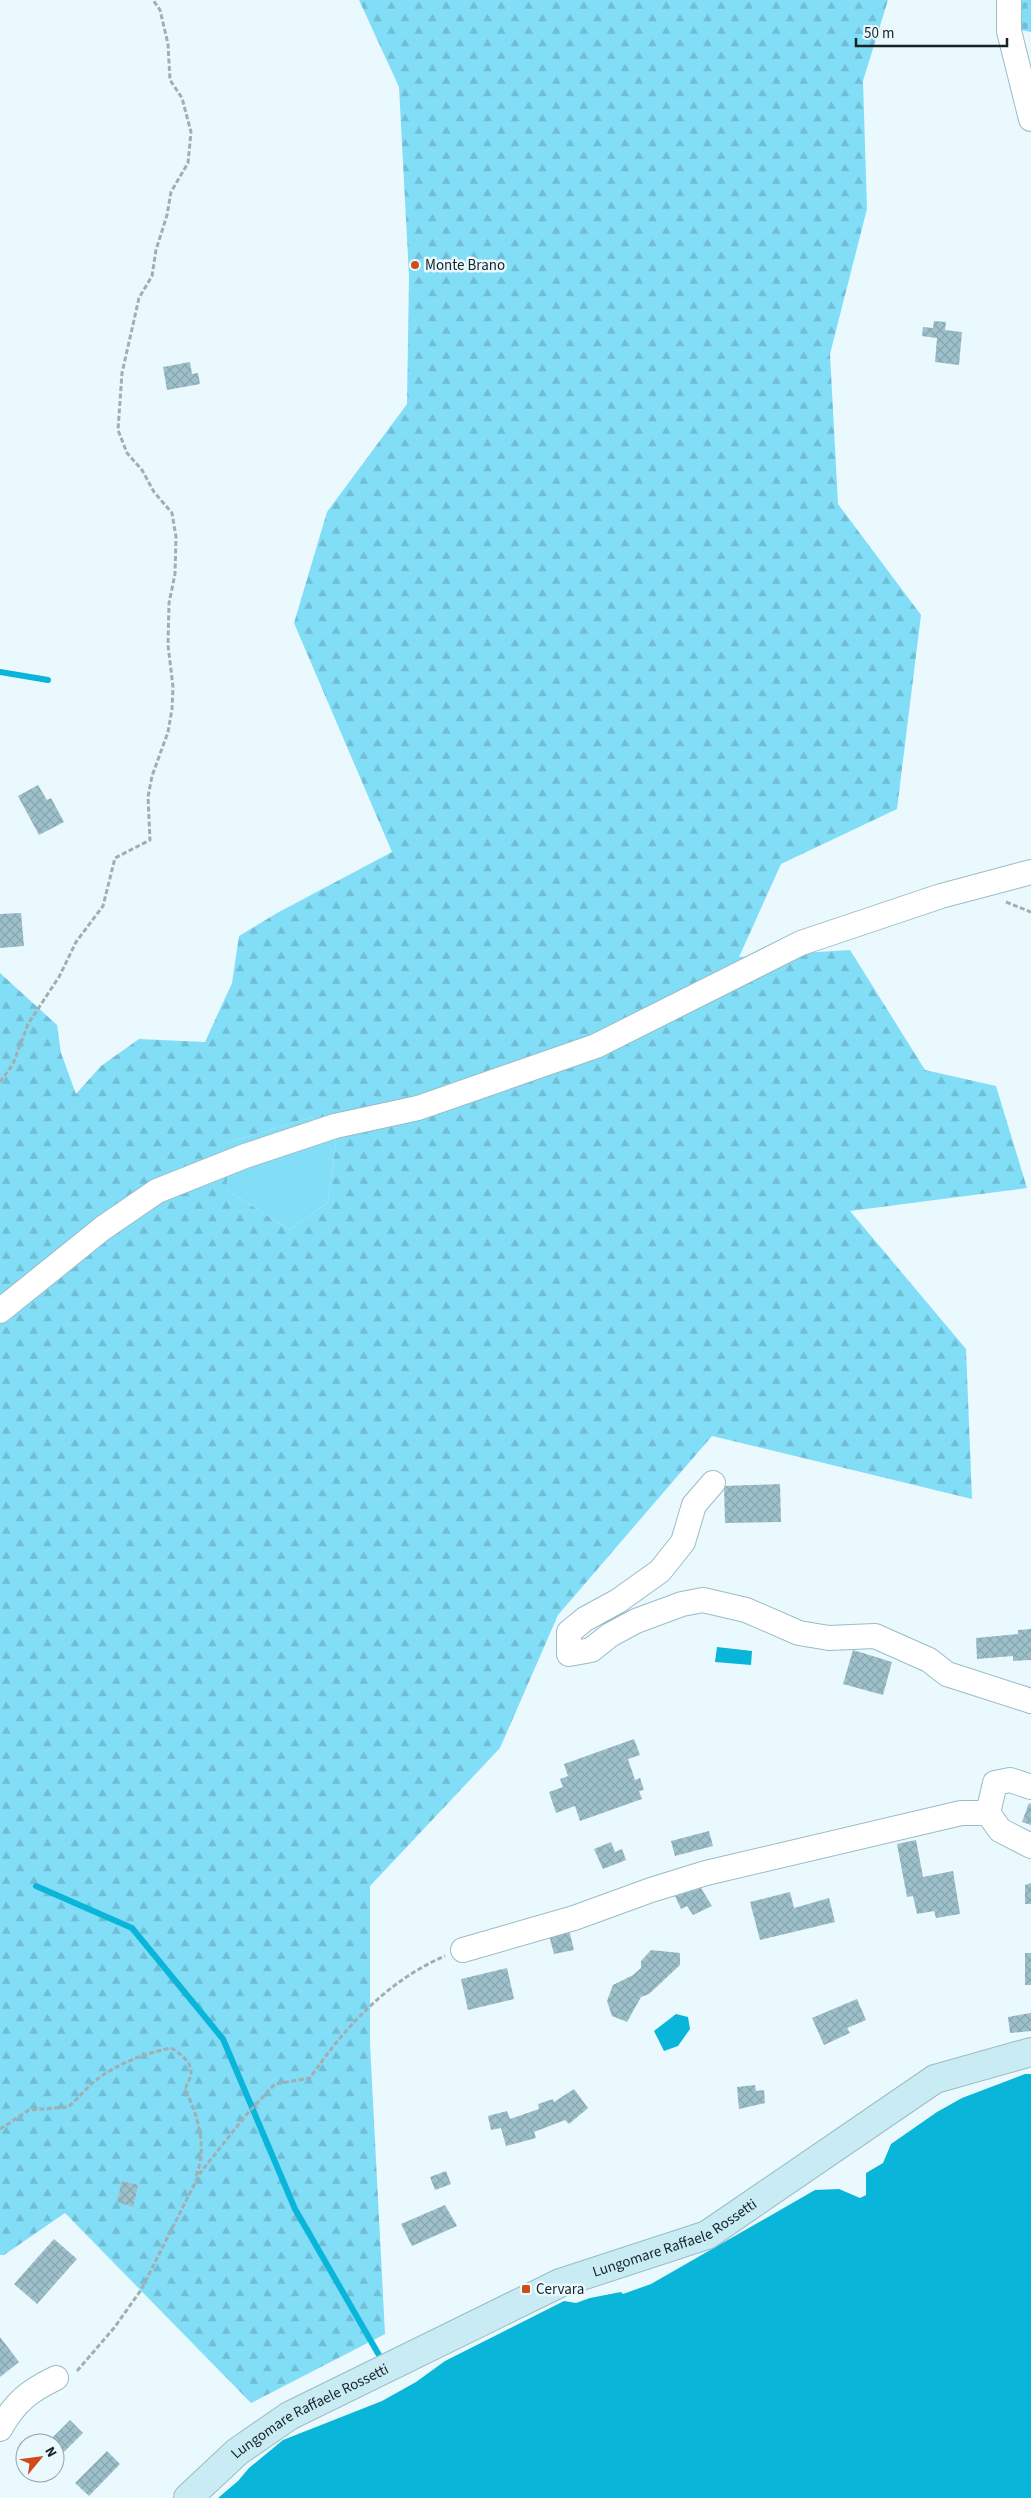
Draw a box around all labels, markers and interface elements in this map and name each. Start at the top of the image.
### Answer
scale bar [856,15,1007,47]
text: 50 m [864,23,894,44]
place label: Monte Brano [425,255,505,276]
marker: Monte Brano [409,259,421,271]
street label: Lungomare Raffaele Rossetti [590,2193,761,2282]
place label: Cervara [536,2279,584,2300]
marker: Cervara [520,2283,532,2295]
street label: Lungomare Raffaele Rossetti [226,2358,392,2463]
north arrow [15,2433,65,2483]
text: N [39,2443,61,2461]

